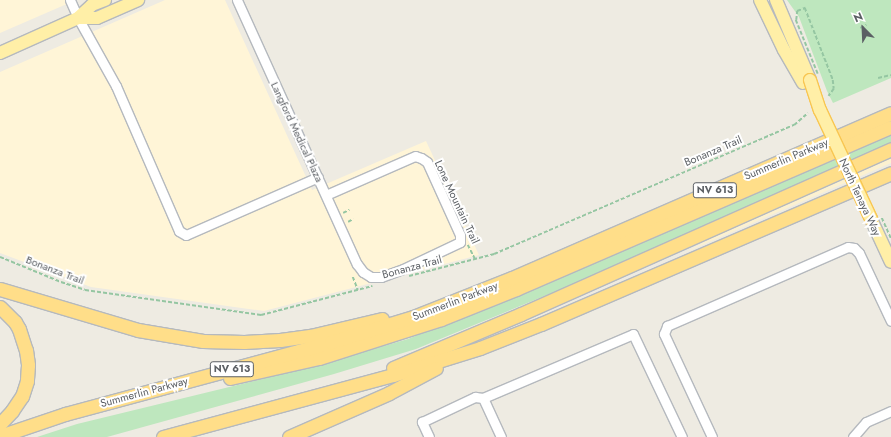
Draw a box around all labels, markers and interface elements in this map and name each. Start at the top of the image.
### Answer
north arrow [843,8,883,48]
text: N [851,8,865,26]
street label: Langford Medical Plaza [268,80,326,184]
street label: Bonanza Trail [682,133,744,169]
street label: Summerlin Parkway [742,135,830,183]
street label: North Tenaya Way [836,156,884,238]
street label: Lone Mountain Trail [432,158,482,246]
road number: NV 613 [692,182,738,198]
street label: Bonanza Trail [24,253,86,287]
street label: Bonanza Trail [381,253,443,281]
street label: Summerlin Parkway [411,279,499,323]
road number: NV 613 [209,361,255,377]
street label: Summerlin Parkway [99,374,189,410]

